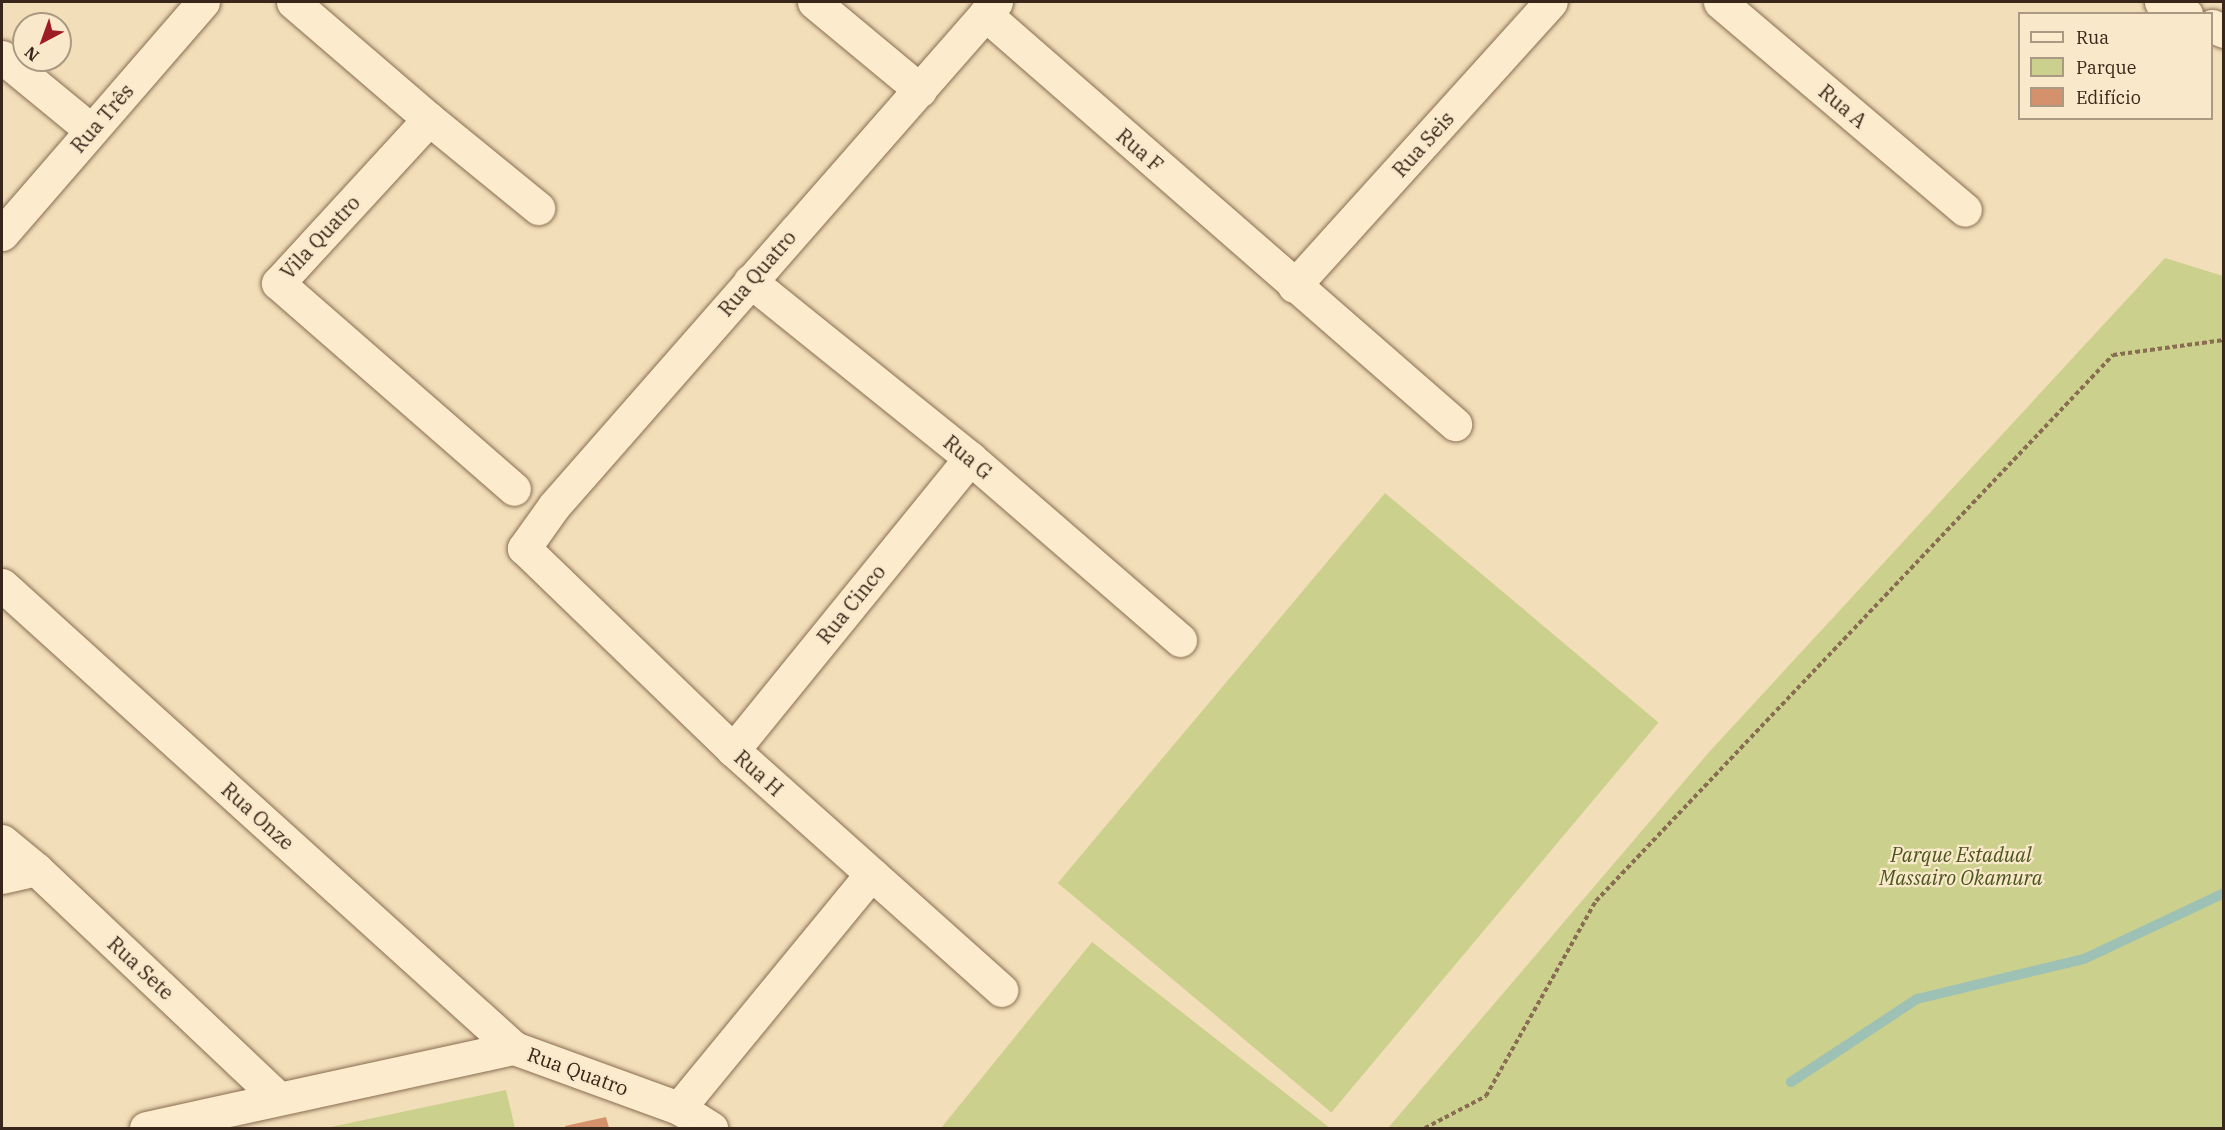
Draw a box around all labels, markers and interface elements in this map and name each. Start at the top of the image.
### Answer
north arrow [12,12,72,72]
legend [2018,12,2213,120]
text: Rua [2076,26,2109,49]
text: N [20,42,43,66]
text: Parque [2076,56,2136,79]
street label: Rua Três [66,79,138,157]
street label: Rua A [1814,79,1872,133]
text: Edifício [2076,86,2141,109]
street label: Rua Seis [1387,106,1459,182]
street label: Rua F [1112,123,1168,177]
street label: Vila Quatro [275,190,365,284]
street label: Rua Quatro [713,225,801,321]
street label: Rua G [939,430,997,484]
street label: Rua Cinco [812,560,890,648]
street label: Rua H [730,745,788,801]
street label: Rua Onze [217,777,299,855]
park label: Parque Estadual Massairo Okamura [1879,842,2043,889]
street label: Rua Sete [103,931,179,1005]
street label: Rua Quatro [524,1042,632,1100]

